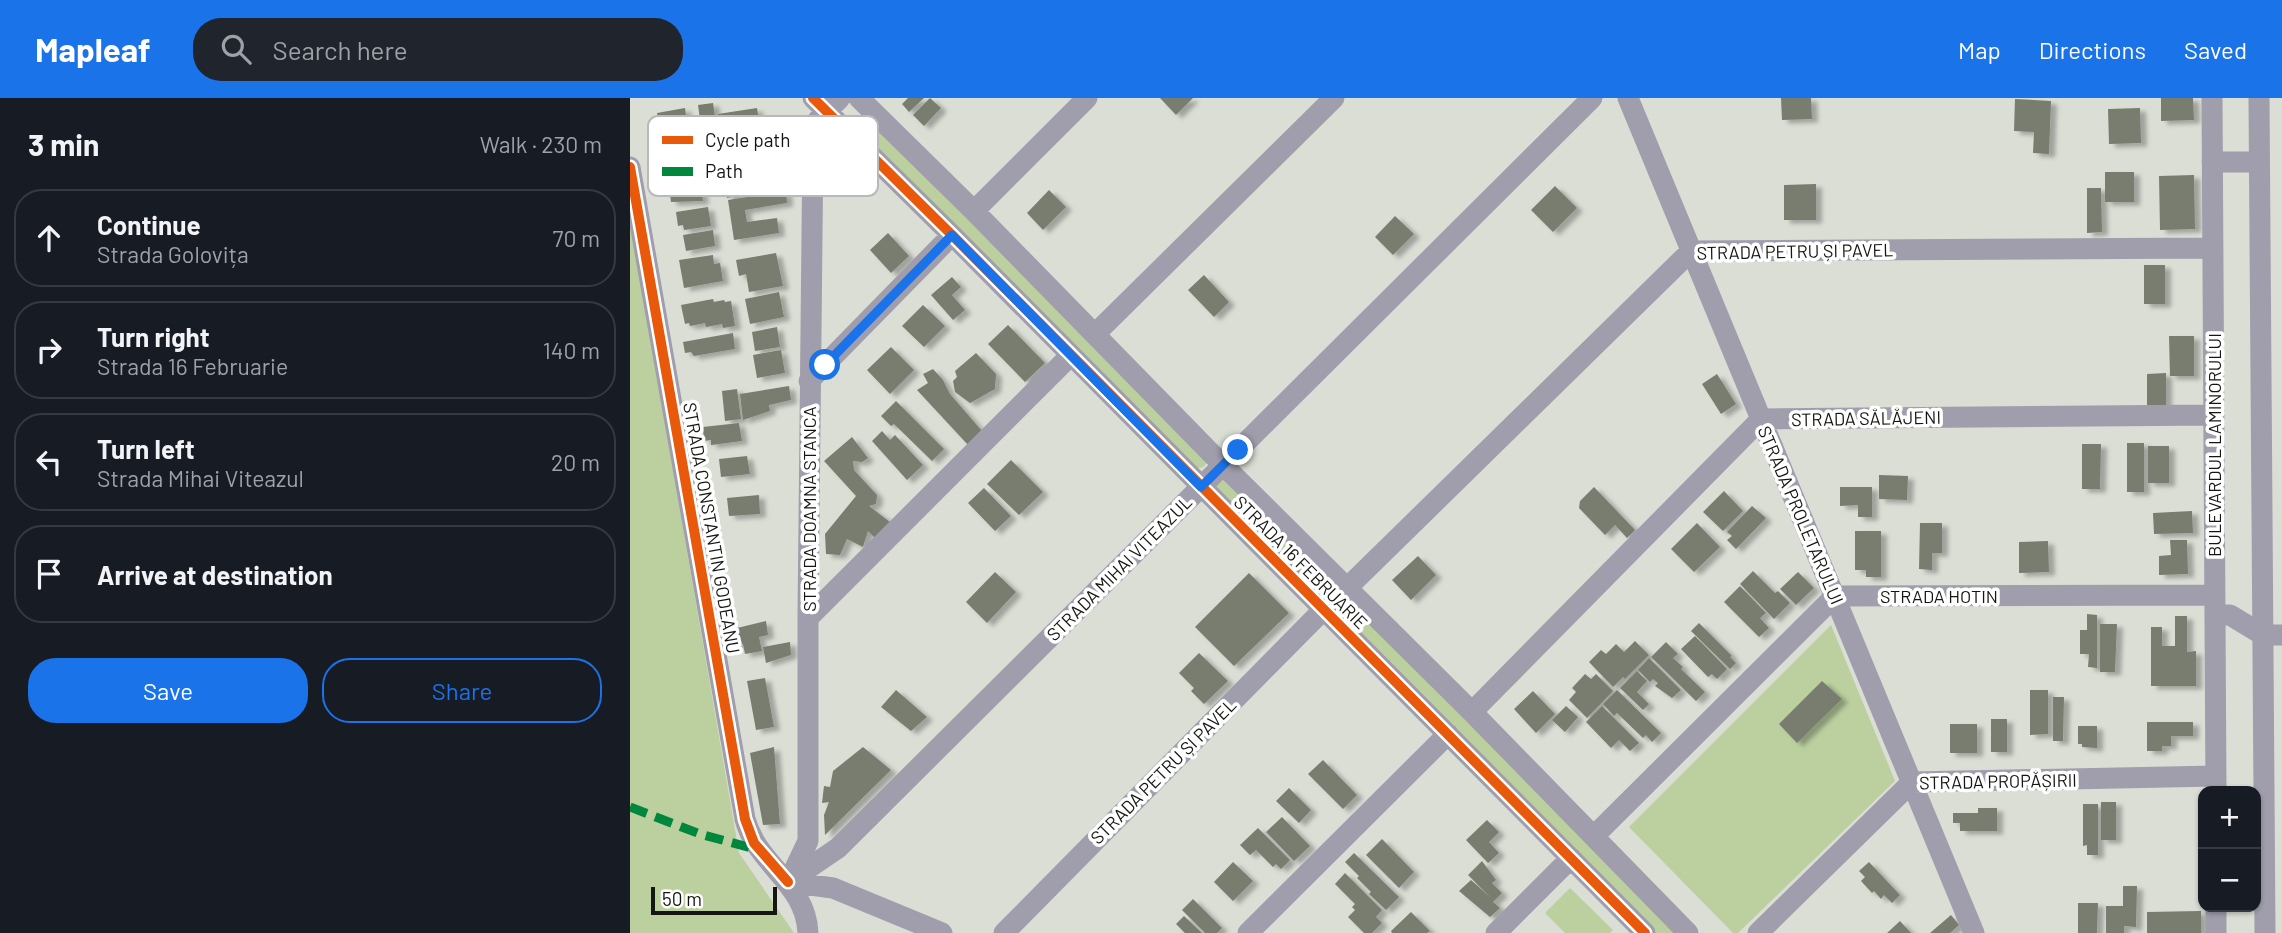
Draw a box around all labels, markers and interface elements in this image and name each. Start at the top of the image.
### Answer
search box [193,18,683,81]
text: Mapleaf [35,29,151,69]
icon: search [217,30,255,68]
text: Search here [273,34,408,65]
text: Map [1958,35,2001,64]
text: Directions [2039,35,2146,64]
text: Saved [2184,35,2247,64]
legend [648,116,878,196]
text: 3 min [28,126,99,162]
text: Cycle path [705,128,790,151]
text: Walk · 230 m [480,130,602,158]
text: Path [705,159,743,182]
text: Continue [97,209,201,240]
icon: ahead [30,219,68,257]
text: 70 m [553,224,600,252]
street label: STRADA PETRU ȘI PAVEL [1696,238,1894,264]
text: Strada Golovița [97,240,249,268]
text: Turn right [97,321,210,352]
icon: right [30,331,68,369]
street label: BULEVARDUL LAMINORULUI [2203,333,2225,557]
text: 140 m [543,336,600,364]
route start [809,349,840,380]
text: Strada 16 Februarie [97,352,288,380]
street label: STRADA CONSTANTIN GODEANU [679,401,745,655]
street label: STRADA DOAMNA STANCA [798,406,820,612]
street label: STRADA SĂLĂJENI [1791,406,1941,430]
street label: STRADA PROLETARULUI [1753,423,1849,607]
text: Turn left [97,433,195,464]
route end [1222,434,1253,465]
icon: left [30,443,68,481]
text: 20 m [551,448,600,476]
text: Strada Mihai Viteazul [97,464,304,492]
street label: STRADA MIHAI VITEAZUL [1042,491,1196,645]
street label: STRADA 16 FEBRUARIE [1230,491,1372,633]
icon: arrive [30,555,68,593]
text: Arrive at destination [97,559,333,590]
street label: STRADA HOTIN [1880,585,1998,607]
button: Save [28,658,308,723]
button: Share [322,658,602,723]
street label: STRADA PETRU ȘI PAVEL [1086,694,1240,848]
street label: STRADA PROPĂȘIRII [1919,769,2077,793]
map controls [2198,786,2261,912]
button: + [2198,786,2261,849]
button: − [2198,849,2261,912]
scale bar [651,884,777,916]
text: 50 m [662,887,702,910]

